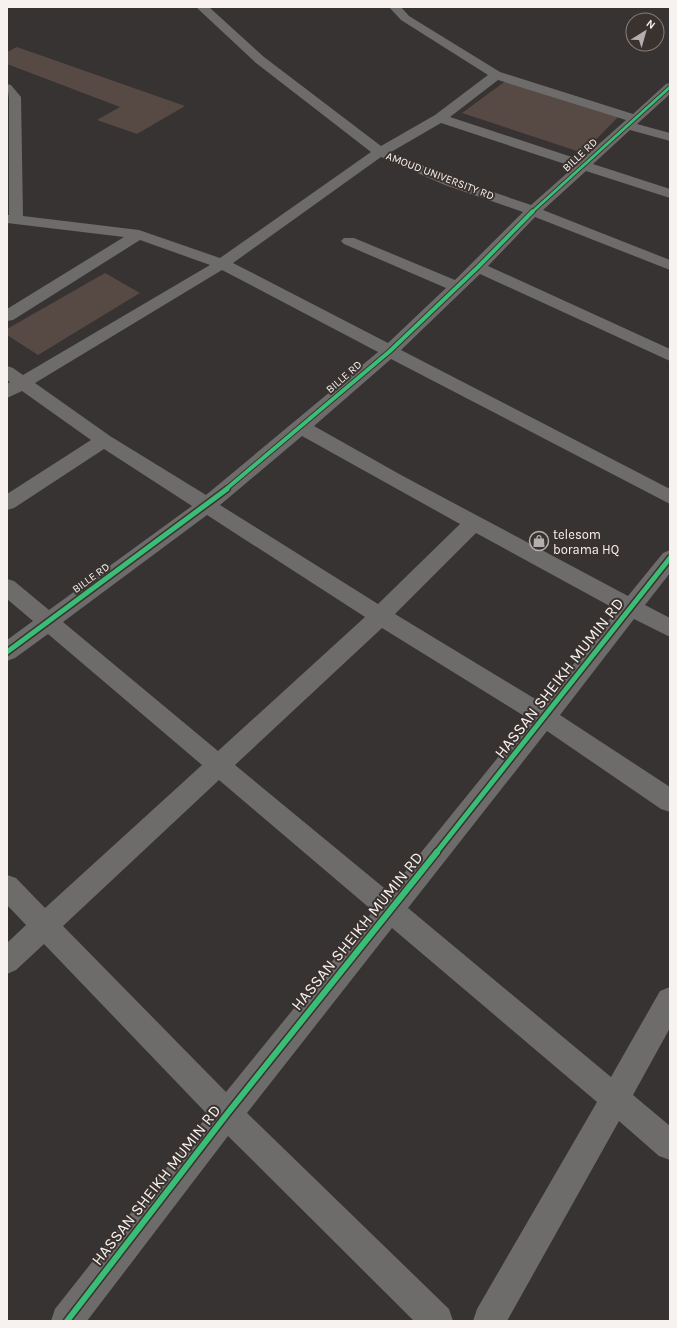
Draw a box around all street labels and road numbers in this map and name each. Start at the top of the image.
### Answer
street label: BILLE RD [560,136,600,174]
street label: AMOUD UNIVERSITY RD [384,149,496,203]
street label: BILLE RD [324,358,364,396]
street label: BILLE RD [70,560,112,596]
street label: HASSAN SHEIKH MUMIN RD [490,594,628,762]
street label: HASSAN SHEIKH MUMIN RD [287,848,427,1014]
street label: HASSAN SHEIKH MUMIN RD [87,1101,225,1269]

